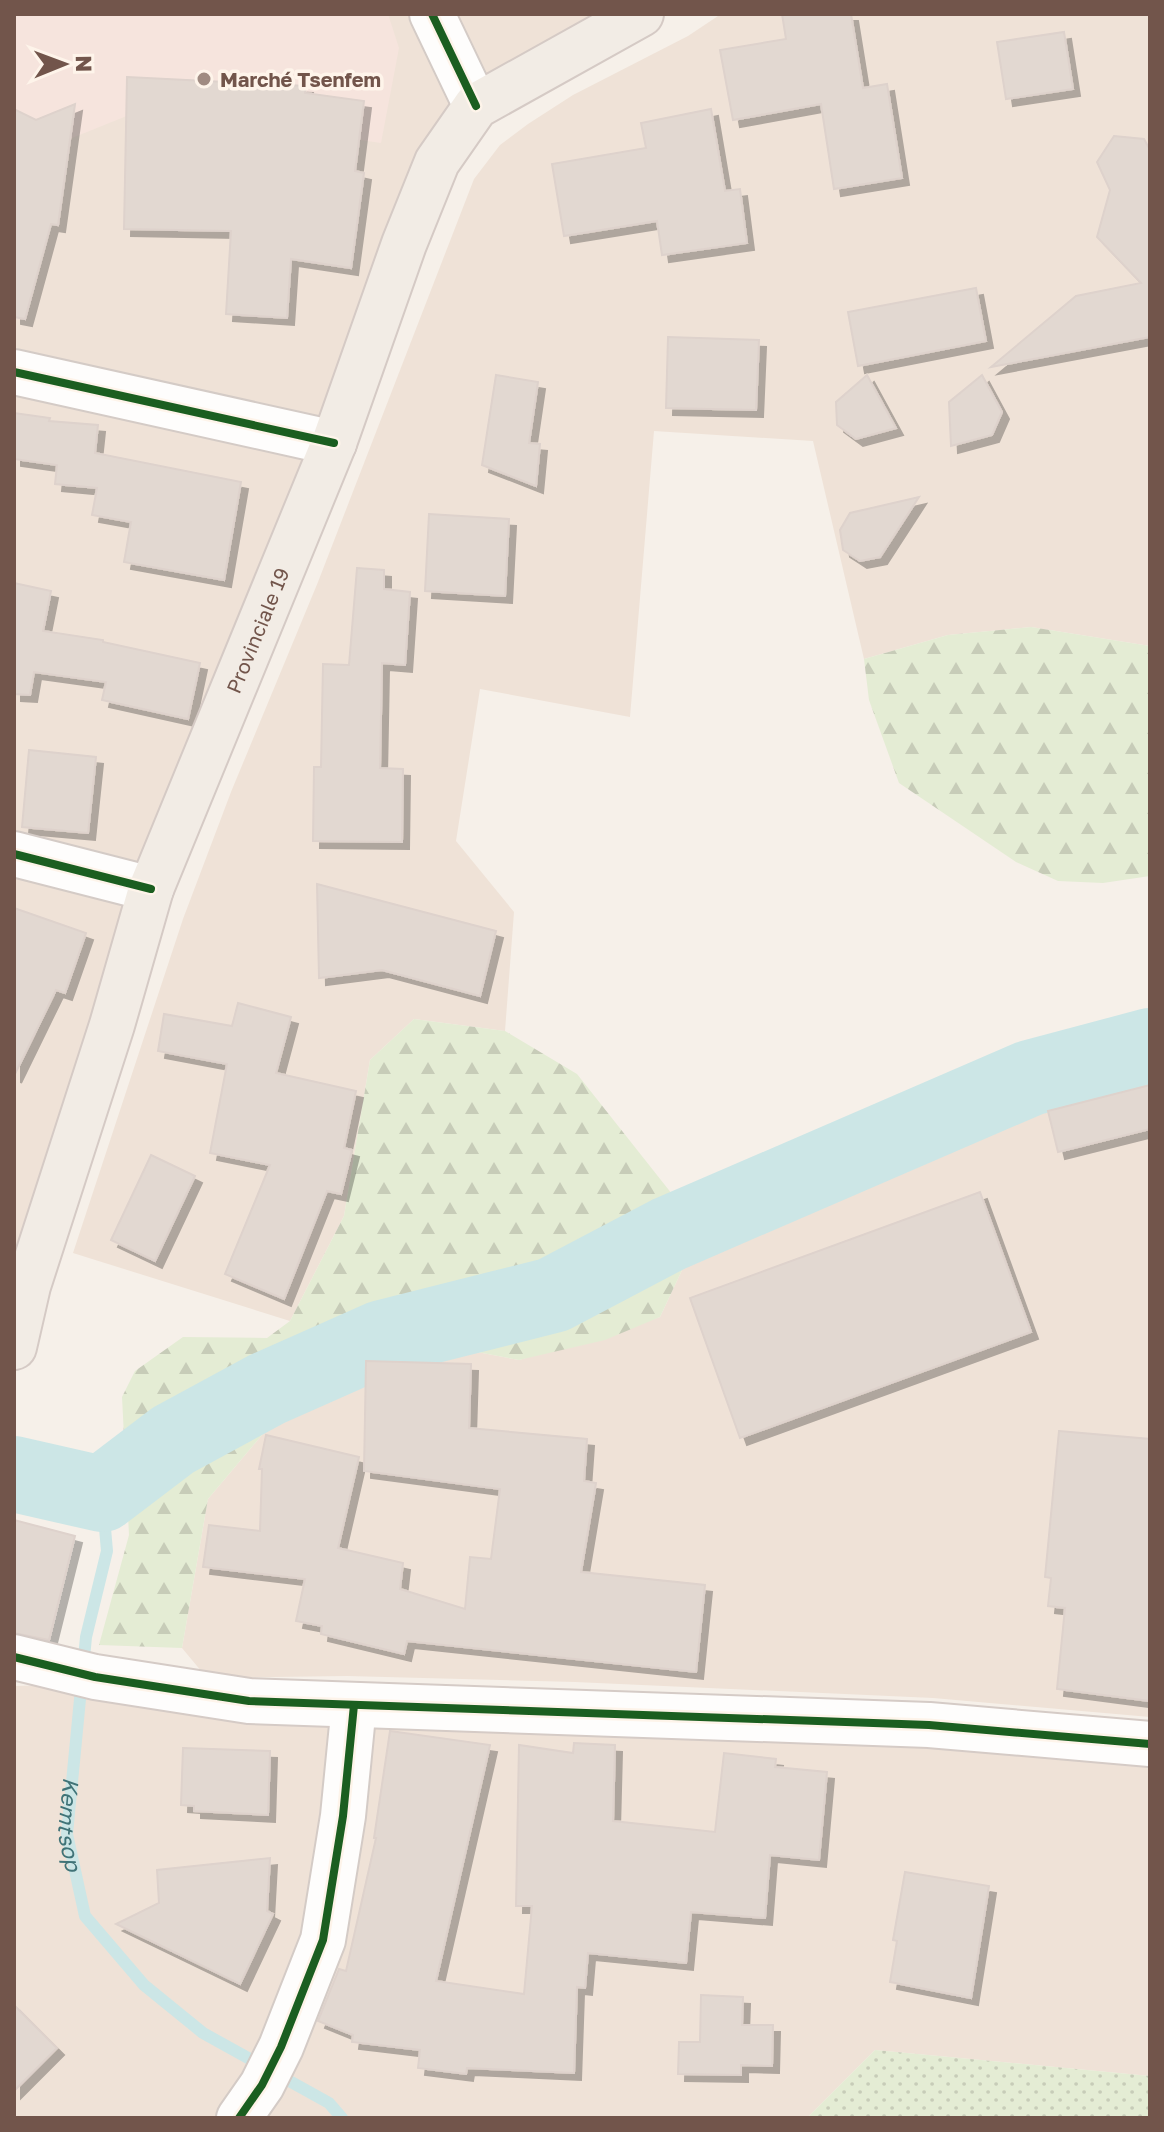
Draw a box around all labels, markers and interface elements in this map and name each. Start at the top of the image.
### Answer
north arrow [24,24,104,104]
text: N [71,55,98,72]
place label: Marché Tsenfem [220,67,381,91]
marker: Marché Tsenfem [195,70,213,88]
street label: Provinciale 19 [221,564,294,696]
water label: Kemtsop [53,1776,89,1875]

